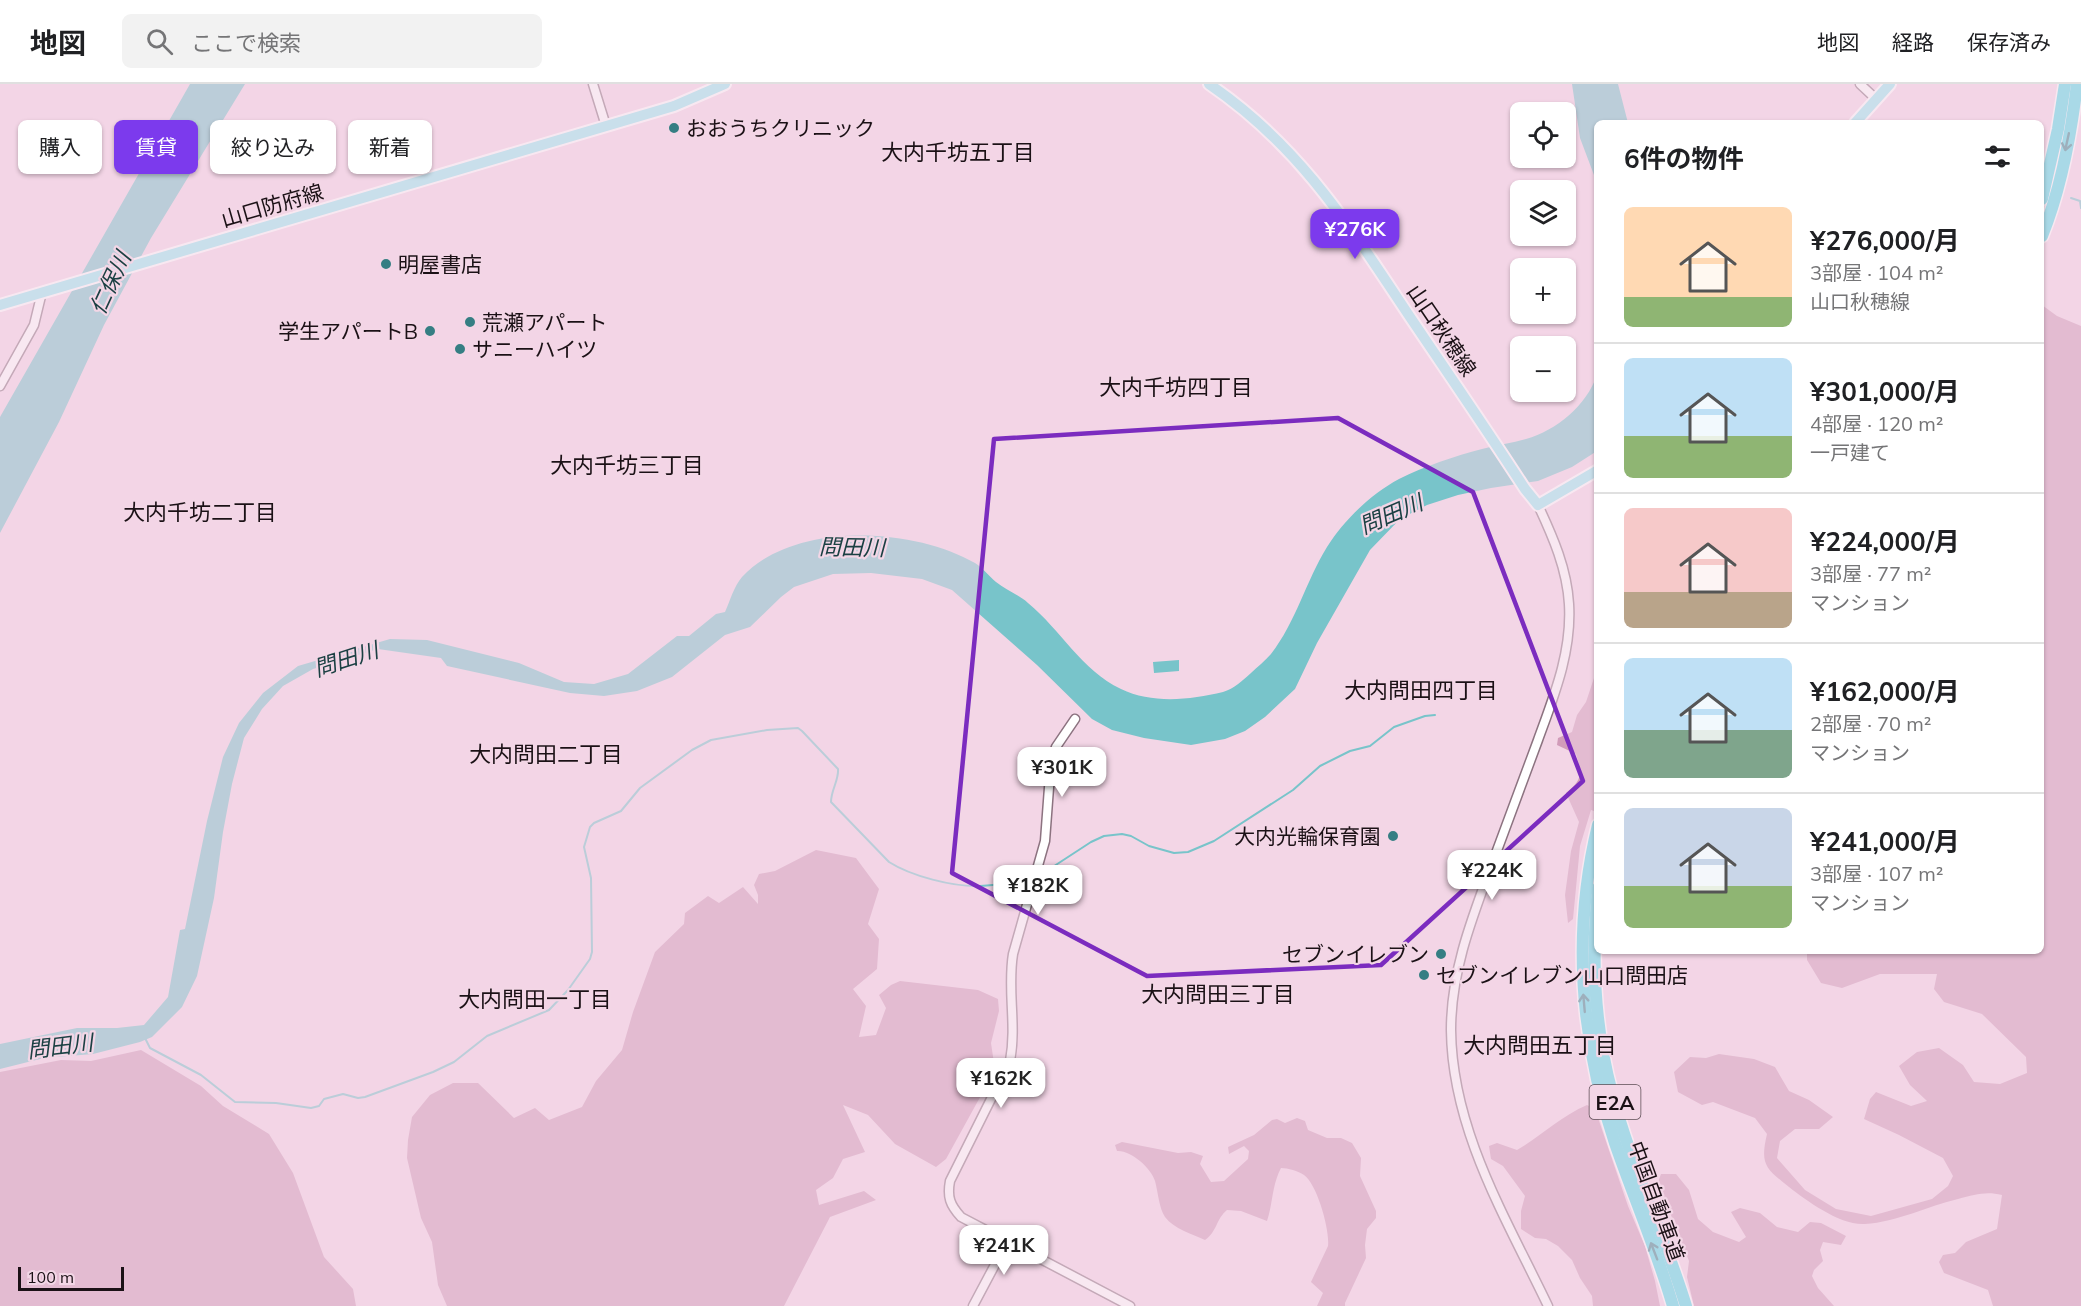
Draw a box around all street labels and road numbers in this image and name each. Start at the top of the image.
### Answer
street label: 山口防府線 [218,178,326,232]
street label: 山口秋穂線 [1402,279,1482,381]
road number: E2A [1590,1085,1640,1119]
street label: 中国自動車道 [1623,1137,1691,1265]

